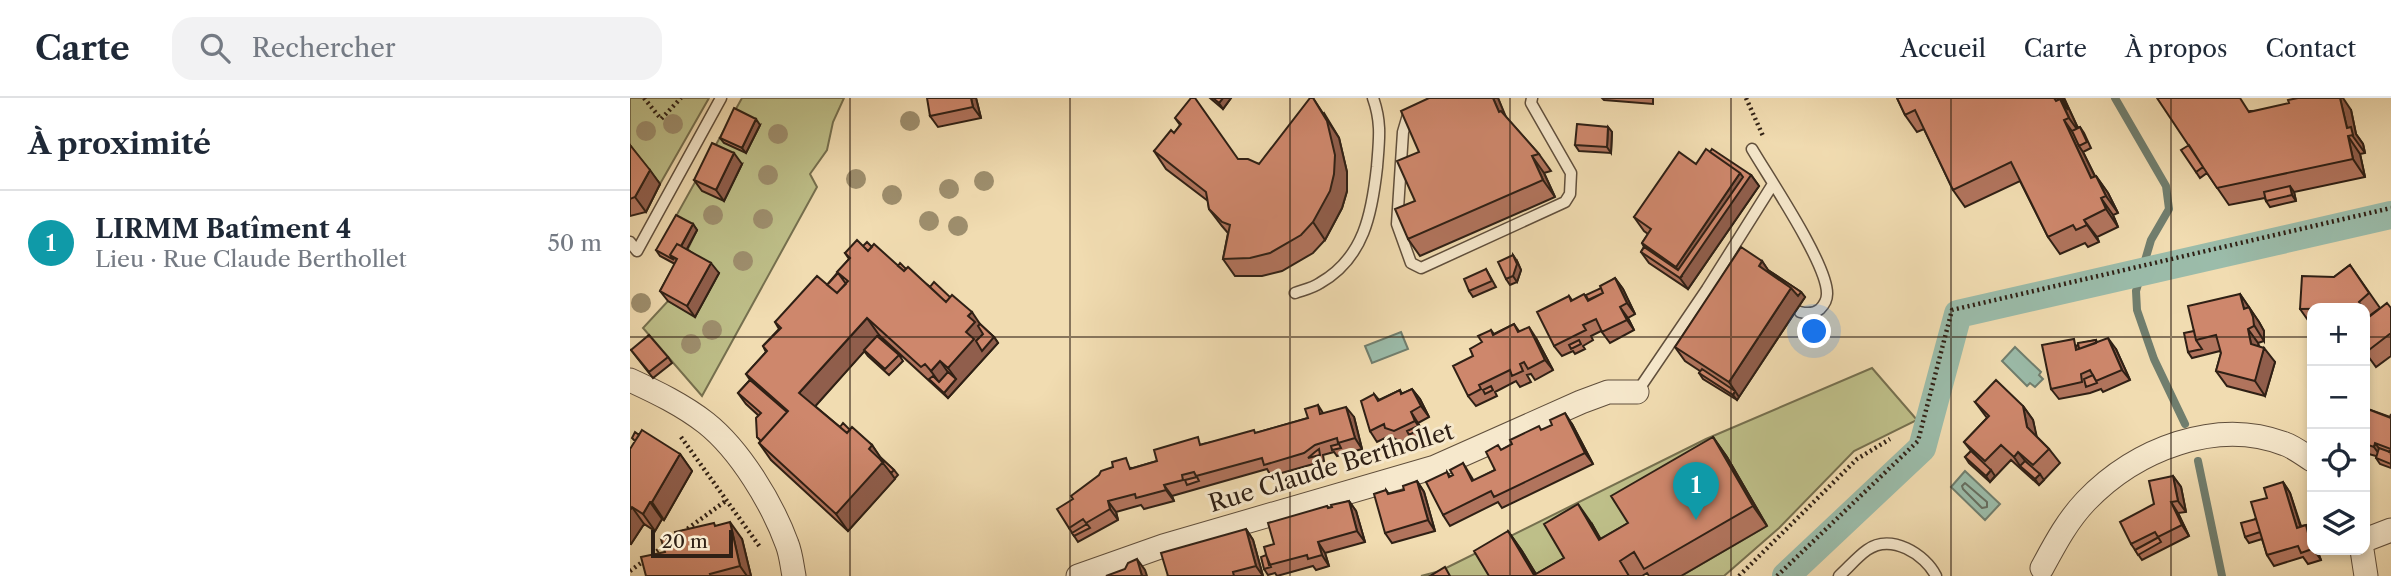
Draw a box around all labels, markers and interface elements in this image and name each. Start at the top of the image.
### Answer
search box [172,17,662,80]
text: Carte [35,28,130,69]
icon: search [196,29,234,67]
text: Rechercher [252,32,396,64]
text: Accueil [1901,34,1986,63]
text: Carte [2024,34,2087,63]
text: À propos [2125,34,2228,63]
text: Contact [2266,34,2356,63]
text: À proximité [28,125,211,162]
text: LIRMM Batîment 4 [95,213,351,245]
text: 1 [46,229,56,257]
text: 50 m [547,229,602,257]
text: Lieu · Rue Claude Berthollet [95,245,407,273]
map controls [2307,303,2370,555]
button: + [2307,303,2370,366]
your location [1797,314,1831,348]
button: − [2307,366,2370,429]
street label: Rue Claude Berthollet [1205,416,1457,518]
button: locate [2307,429,2370,492]
pin: 1 [1673,462,1719,520]
button: layers [2307,492,2370,555]
scale bar [651,527,733,559]
text: 20 m [662,530,708,553]

